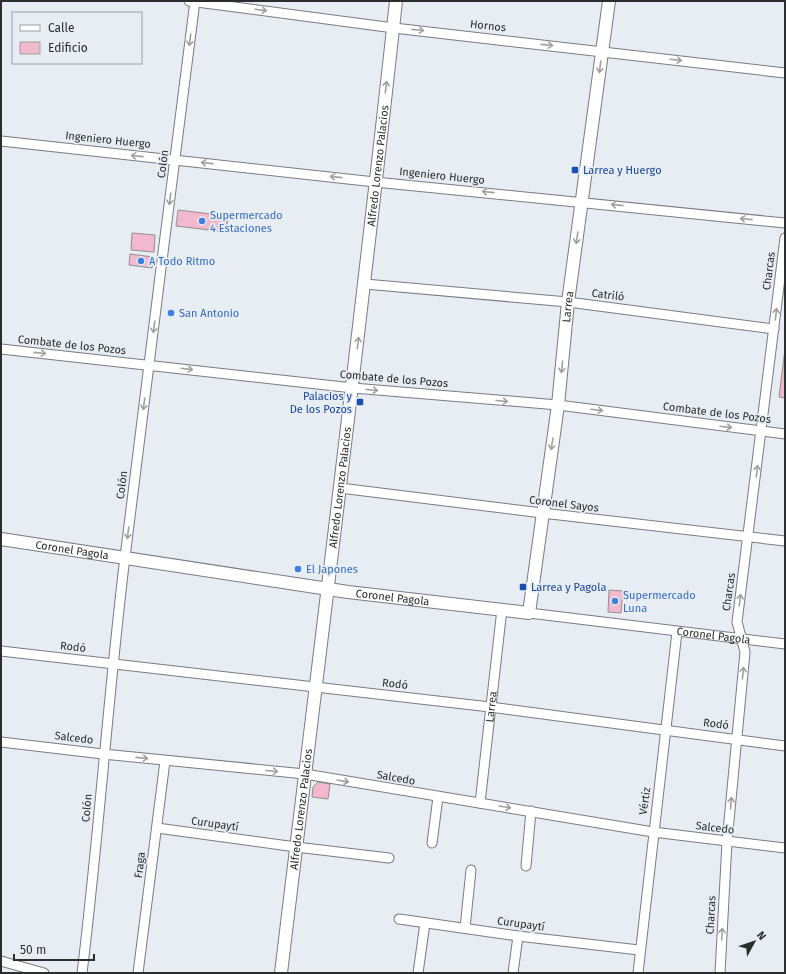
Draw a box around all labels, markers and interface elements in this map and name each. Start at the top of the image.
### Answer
one-way arrow [254,6,267,14]
legend [12,12,142,64]
street label: Hornos [469,18,507,34]
text: Calle [48,21,75,35]
one-way arrow [411,26,424,34]
one-way arrow [186,33,194,46]
text: Edificio [48,41,88,55]
one-way arrow [540,41,553,48]
one-way arrow [669,56,682,64]
one-way arrow [596,60,604,73]
one-way arrow [382,81,390,94]
street label: Alfredo Lorenzo Palacios [364,104,391,227]
street label: Ingeniero Huergo [65,129,151,151]
street label: Colón [155,149,171,179]
one-way arrow [131,152,144,159]
one-way arrow [201,159,214,167]
place label: Larrea y Huergo [583,164,662,177]
street label: Ingeniero Huergo [399,165,485,187]
marker: Larrea y Huergo [570,165,580,175]
one-way arrow [330,174,343,181]
one-way arrow [482,189,495,196]
one-way arrow [167,192,174,205]
one-way arrow [611,202,624,209]
place label: Supermercado 4 Estaciones [210,209,283,235]
one-way arrow [740,215,753,223]
marker: Supermercado 4 Estaciones [197,216,207,226]
one-way arrow [573,231,581,244]
street label: Charcas [760,251,778,291]
place label: A Todo Ritmo [149,255,215,268]
marker: A Todo Ritmo [136,256,146,266]
street label: Catriló [591,287,625,303]
street label: Larrea [560,290,576,323]
place label: San Antonio [179,307,239,320]
marker: San Antonio [166,308,176,318]
one-way arrow [772,308,780,321]
one-way arrow [150,320,157,333]
street label: Combate de los Pozos [17,333,127,357]
one-way arrow [354,336,362,349]
one-way arrow [33,349,46,357]
one-way arrow [558,360,565,373]
one-way arrow [180,366,193,373]
street label: Combate de los Pozos [339,368,449,390]
one-way arrow [365,386,378,394]
place label: Palacios y De los Pozos [290,390,353,416]
one-way arrow [140,397,148,410]
marker: Palacios y De los Pozos [355,397,365,407]
one-way arrow [495,397,508,404]
street label: Combate de los Pozos [662,400,772,426]
one-way arrow [590,406,603,414]
one-way arrow [719,423,732,430]
street label: Alfredo Lorenzo Palacios [326,426,354,549]
one-way arrow [548,437,556,450]
one-way arrow [753,465,761,478]
street label: Colón [114,470,130,500]
street label: Coronel Sayos [528,493,600,515]
one-way arrow [124,526,132,539]
street label: Coronel Pagola [35,538,110,562]
place label: El Japones [306,563,358,576]
marker: El Japones [293,564,303,574]
street label: Charcas [720,572,738,612]
place label: Larrea y Pagola [531,581,606,594]
marker: Larrea y Pagola [518,582,528,592]
street label: Coronel Pagola [355,586,430,608]
place label: Supermercado Luna [623,589,696,615]
one-way arrow [736,594,744,607]
marker: Supermercado Luna [610,596,620,606]
street label: Coronel Pagola [676,624,751,646]
street label: Rodó [59,639,87,655]
one-way arrow [739,667,746,680]
street label: Rodó [381,676,409,692]
street label: Larrea [483,690,499,723]
street label: Rodó [702,716,730,732]
street label: Salcedo [54,729,94,747]
street label: Alfredo Lorenzo Palacios [287,748,315,871]
one-way arrow [135,755,148,762]
one-way arrow [265,767,278,774]
street label: Salcedo [376,768,416,788]
one-way arrow [336,777,349,785]
street label: Vértiz [637,786,653,816]
street label: Colón [79,793,95,823]
one-way arrow [727,797,734,810]
one-way arrow [498,803,511,811]
street label: Curupaytí [190,814,240,834]
street label: Salcedo [695,819,735,837]
street label: Fraga [132,851,148,879]
street label: Charcas [703,895,719,935]
street label: Curupaytí [496,914,546,934]
north arrow [734,922,774,962]
one-way arrow [718,928,726,941]
text: N [754,929,769,943]
scale bar [14,936,94,962]
text: 50 m [20,943,46,957]

